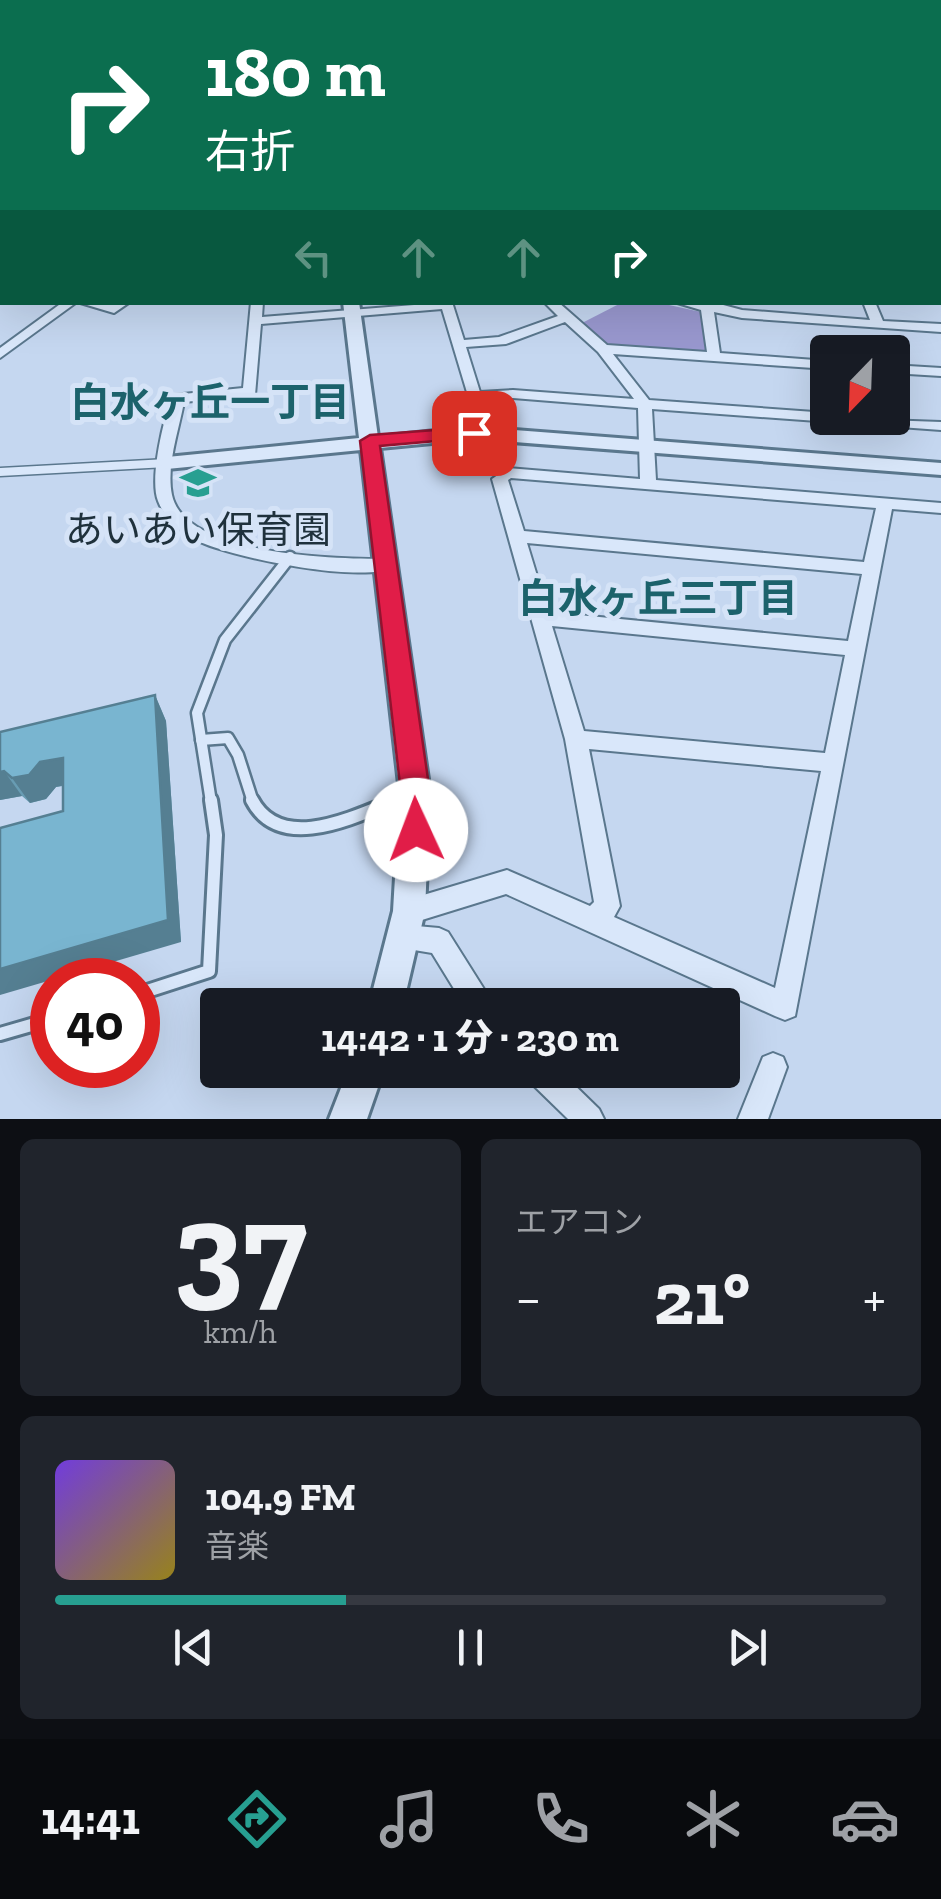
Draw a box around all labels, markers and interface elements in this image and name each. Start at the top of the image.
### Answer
text: 180 m [205,30,386,114]
icon: right [40,40,170,170]
text: 右折 [205,125,295,179]
icon: left [286,230,341,285]
icon: ahead [391,230,446,285]
icon: ahead [496,230,551,285]
icon: right [601,230,656,285]
north arrow [810,335,910,435]
map controls [810,335,910,435]
district label: 白水ヶ丘一丁目 [70,378,350,426]
pin [432,391,517,476]
icon: arrive [447,406,502,461]
school or university icon: あいあい保育園 [179,464,217,502]
place label: あいあい保育園 [65,507,331,553]
district label: 白水ヶ丘三丁目 [518,574,798,622]
position arrow [364,778,468,882]
speed limit sign: 40 [30,958,160,1088]
text: 14:42 · 1 分 · 230 m [321,1015,619,1061]
text: 37 [173,1170,307,1326]
text: エアコン [516,1203,644,1241]
text: 21° [654,1253,750,1343]
text: − [516,1265,541,1331]
text: + [863,1265,886,1331]
text: km/h [204,1313,277,1351]
text: 104.9 FM [205,1474,356,1520]
text: 音楽 [205,1527,269,1565]
icon: previous [166,1620,221,1675]
icon: pause [443,1620,498,1675]
icon: next [720,1620,775,1675]
icon: directions [222,1784,292,1854]
icon: music [374,1784,444,1854]
icon: phone [526,1784,596,1854]
icon: climate [678,1784,748,1854]
icon: car [830,1784,900,1854]
text: 14:41 [41,1792,140,1846]

